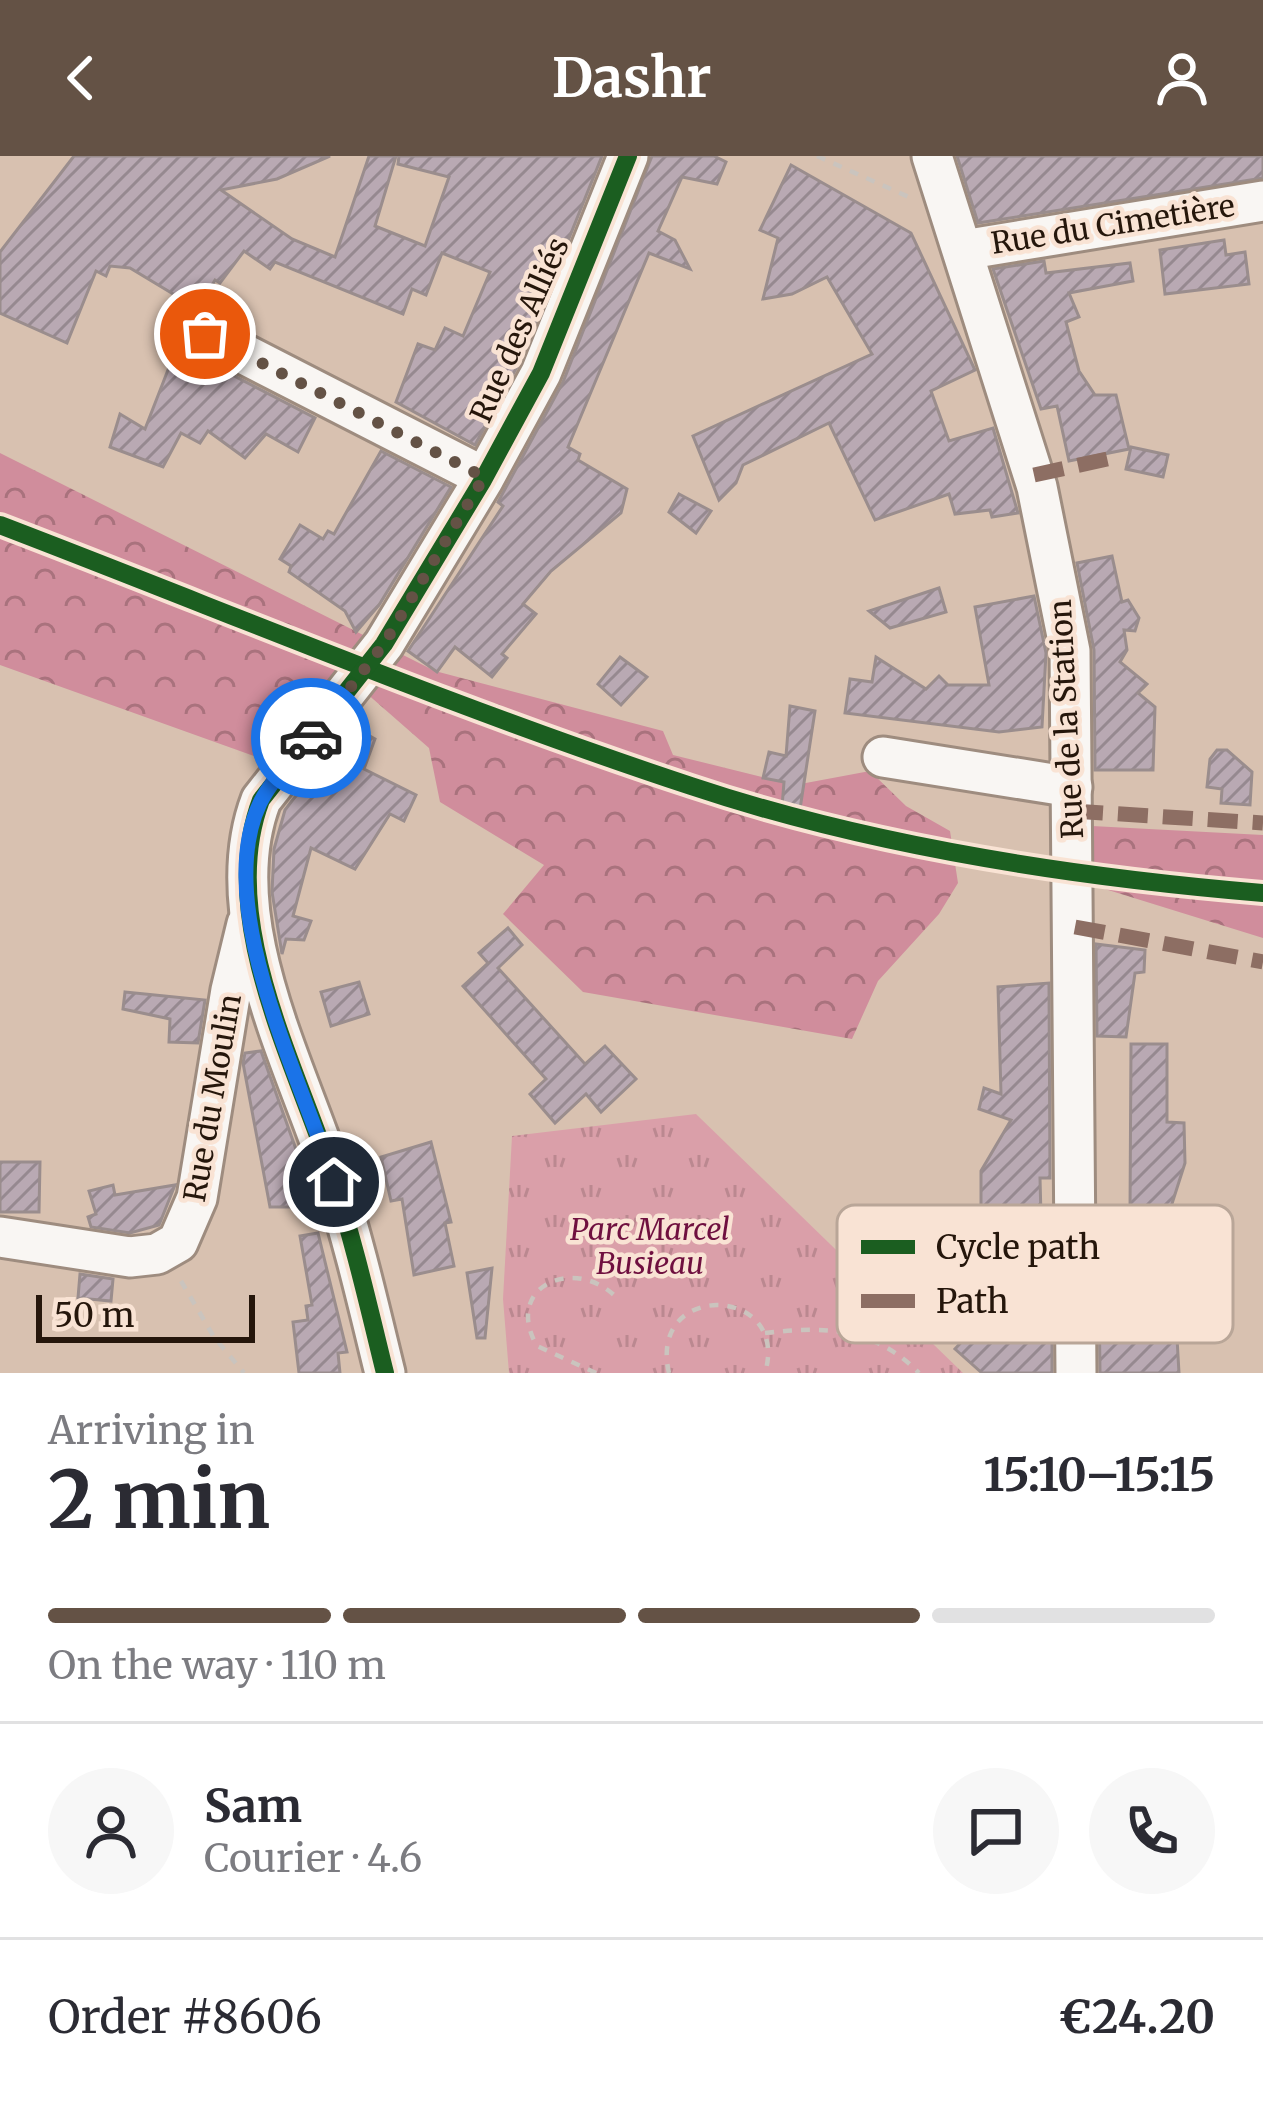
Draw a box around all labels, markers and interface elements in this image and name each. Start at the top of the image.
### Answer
text: Dashr [552,44,711,112]
icon: back [48,45,114,111]
icon: person [1149,45,1215,111]
street label: Rue du Cimetière [988,186,1237,262]
street label: Rue des Alliés [461,231,577,428]
pin [154,283,256,385]
icon: bag [172,301,238,367]
street label: Rue de la Station [1041,598,1091,840]
courier [251,678,371,798]
icon: car [278,705,344,771]
street label: Rue du Moulin [175,991,249,1205]
pin [283,1131,385,1233]
icon: home [301,1149,367,1215]
legend [837,1205,1233,1343]
park label: Parc Marcel Busieau [570,1210,730,1282]
text: Cycle path [936,1227,1100,1268]
text: Path [936,1281,1009,1322]
scale bar [36,1289,255,1342]
text: 50 m [54,1295,135,1336]
text: Arriving in [48,1406,255,1455]
text: 15:10–15:15 [984,1447,1215,1503]
text: 2 min [48,1451,270,1549]
text: On the way · 110 m [48,1641,386,1690]
button: person [48,1768,174,1894]
button: chat [933,1768,1059,1894]
button: phone [1089,1768,1215,1894]
text: Sam [204,1778,302,1834]
text: Courier · 4.6 [204,1834,422,1883]
text: Order #8606 [48,1989,322,2045]
text: €24.20 [1058,1989,1215,2045]

